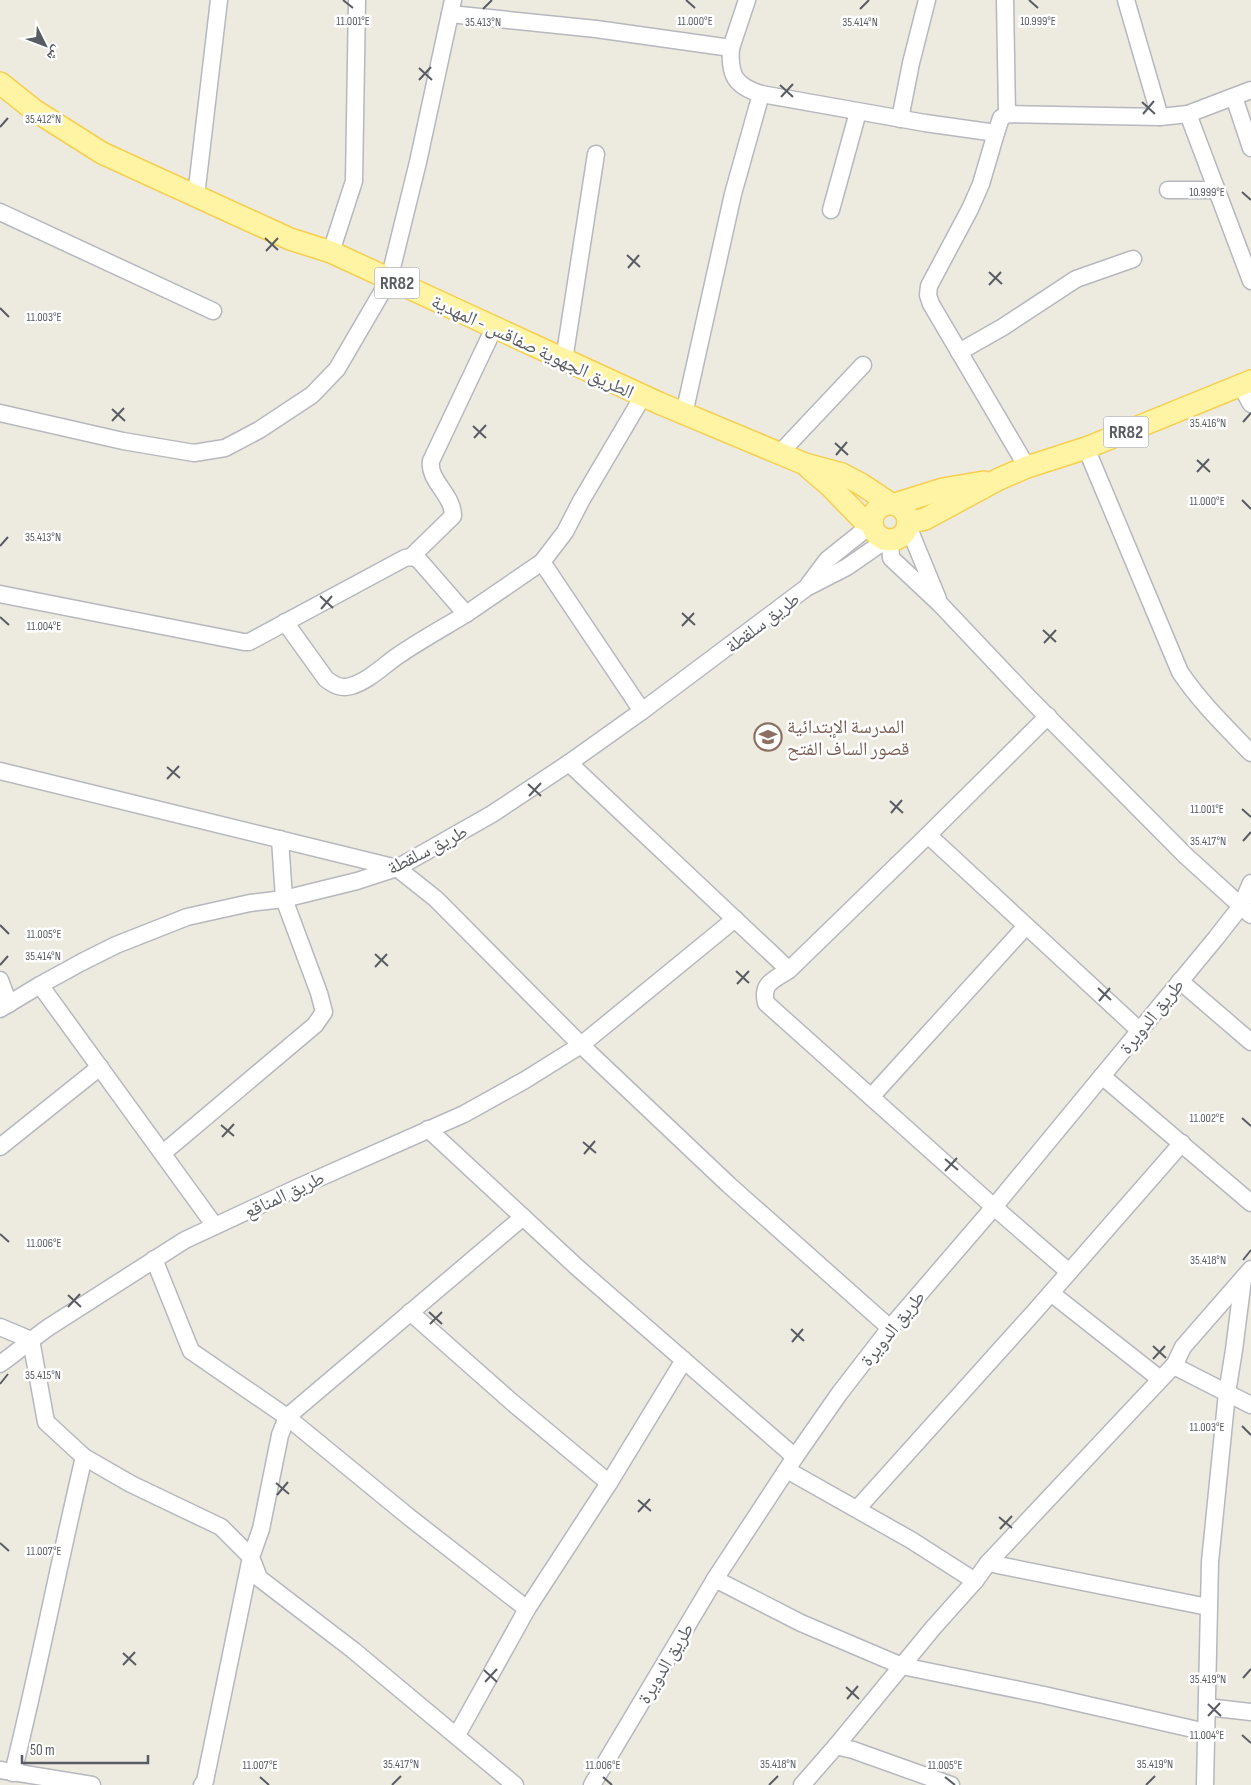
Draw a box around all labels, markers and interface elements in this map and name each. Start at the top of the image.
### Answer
text: 11.001°E [336,14,370,29]
text: 11.000°E [677,14,713,29]
text: 10.999°E [1020,14,1056,29]
text: 35.413°N [465,15,501,30]
text: 35.414°N [842,15,878,30]
north arrow [20,20,70,70]
text: ش [43,42,66,65]
text: 35.412°N [25,112,61,127]
text: 10.999°E [1189,185,1225,200]
road number: RR82 [374,268,420,298]
street label: الطريق الجهوية صفاقس - المهدية [428,290,637,404]
text: 11.003°E [27,310,61,325]
text: 35.416°N [1190,416,1226,431]
road number: RR82 [1104,417,1148,448]
text: 11.000°E [1189,494,1225,509]
text: 35.413°N [25,530,61,545]
street label: طريق سلقطة [721,588,805,659]
text: 11.004°E [27,619,61,634]
place label: المدرسة الإبتدائية قصور الساف الفتح [787,716,910,761]
school or university icon: المدرسة الإبتدائية قصور الساف الفتح [753,722,783,752]
text: 11.001°E [1190,802,1224,817]
street label: طريق سلقطة [384,820,472,880]
text: 35.417°N [1190,834,1226,849]
text: 11.005°E [27,927,61,942]
text: 35.414°N [25,949,61,964]
street label: طريق الدويرة [1115,975,1190,1059]
text: 11.002°E [1190,1111,1224,1126]
street label: طريق المناقع [241,1167,328,1224]
text: 11.006°E [26,1236,62,1251]
text: 35.418°N [1190,1253,1226,1268]
street label: طريق الدويرة [856,1287,931,1371]
text: 35.415°N [25,1368,61,1383]
text: 11.003°E [1190,1420,1224,1435]
text: 11.007°E [26,1544,62,1559]
street label: طريق الدويرة [633,1619,699,1708]
text: 35.419°N [1190,1672,1226,1687]
text: 11.004°E [1190,1728,1224,1743]
scale bar [22,1732,149,1764]
text: 50 m [30,1741,55,1760]
text: 35.417°N [383,1757,419,1772]
text: 35.418°N [760,1757,796,1772]
text: 35.419°N [1137,1757,1173,1772]
text: 11.007°E [242,1758,278,1773]
text: 11.006°E [585,1758,621,1773]
text: 11.005°E [928,1758,962,1773]

